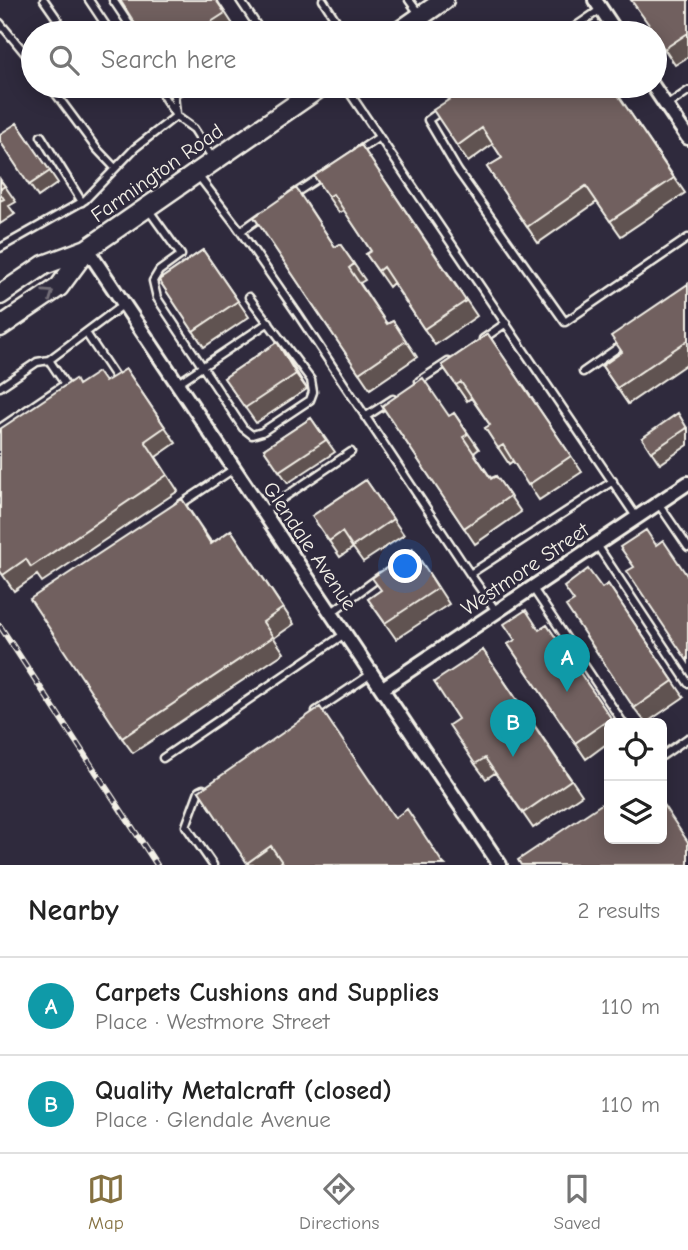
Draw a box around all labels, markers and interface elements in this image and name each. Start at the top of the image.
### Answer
search box [21,21,667,98]
icon: search [45,41,83,79]
text: Search here [101,45,236,75]
street label: Farmington Road [86,119,228,227]
one-way arrow [41,289,54,302]
street label: Glendale Avenue [258,477,362,615]
street label: Westmore Street [457,517,594,620]
your location [388,549,422,583]
pin: A [544,634,590,692]
pin: B [490,699,536,757]
map controls [604,718,667,844]
button: locate [604,718,667,781]
button: layers [604,781,667,844]
text: Nearby [28,893,119,928]
text: 2 results [578,897,660,924]
text: Carpets Cushions and Supplies [95,978,439,1008]
text: A [45,993,57,1020]
text: 110 m [601,993,660,1020]
text: Place · Westmore Street [95,1008,330,1035]
text: Quality Metalcraft (closed) [95,1076,392,1106]
text: B [44,1091,58,1118]
text: 110 m [601,1091,660,1118]
text: Place · Glendale Avenue [95,1106,331,1133]
tab: Map [87,1170,125,1234]
tab: Directions [299,1170,379,1234]
tab: Saved [554,1170,601,1234]

